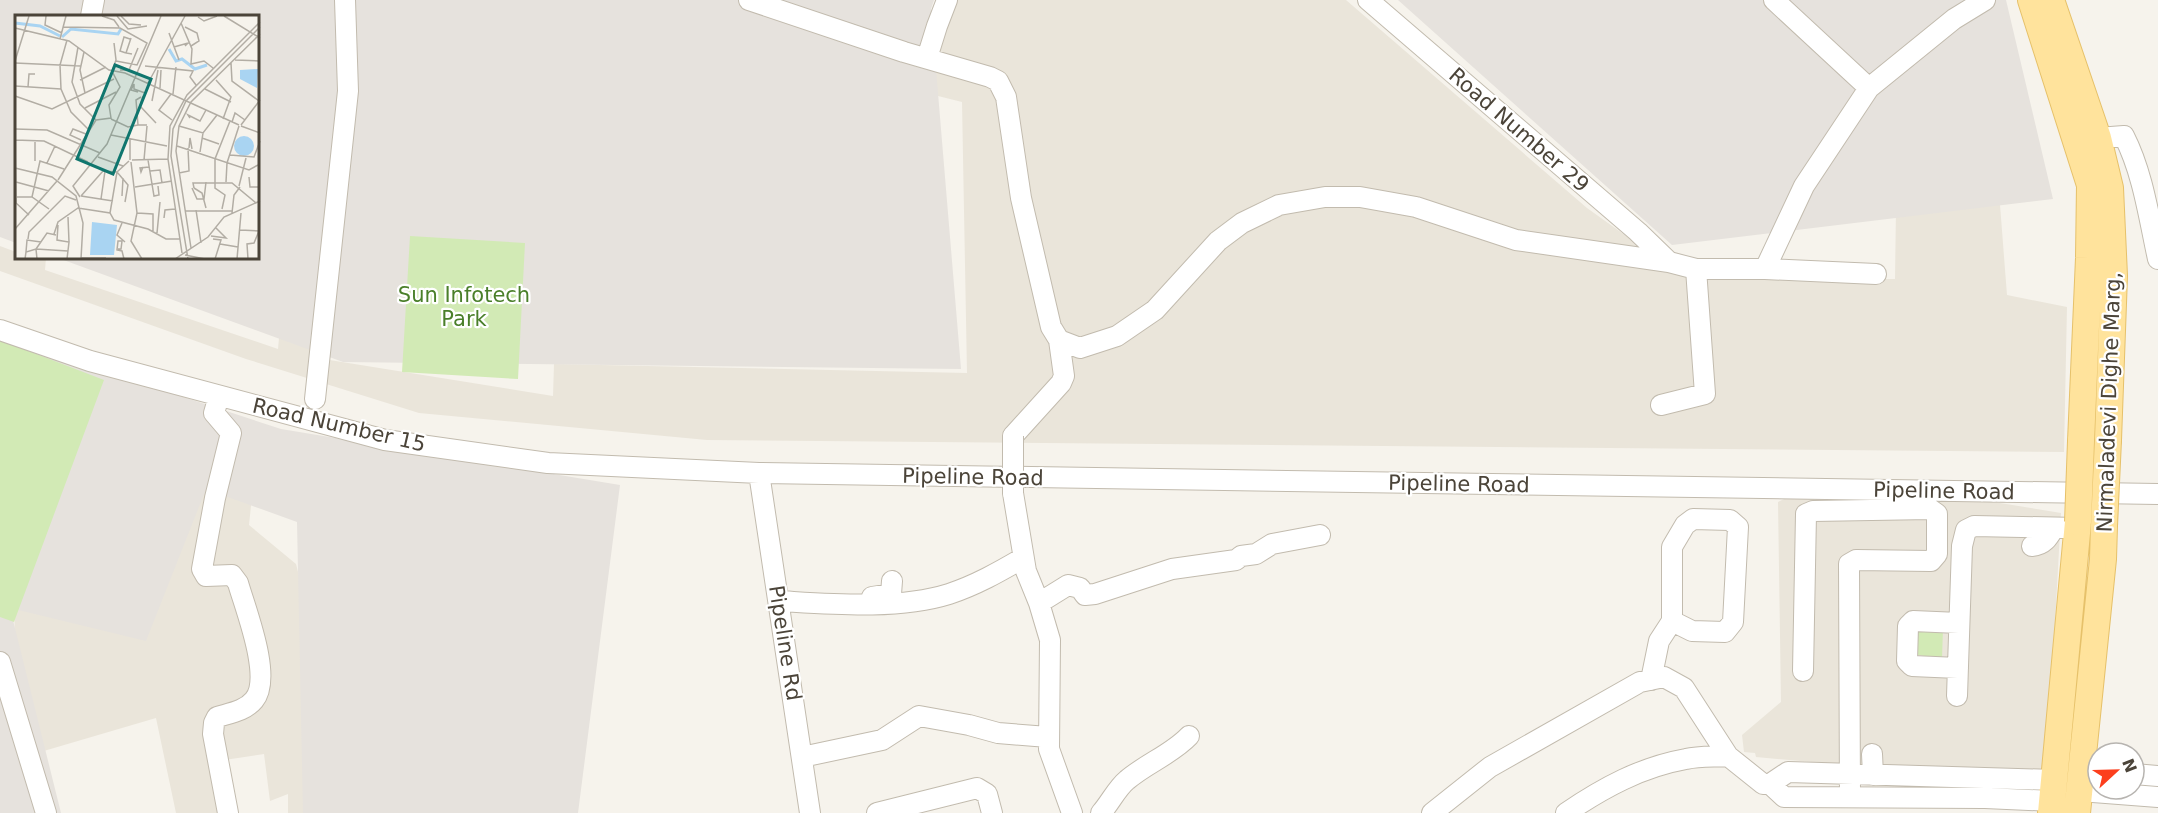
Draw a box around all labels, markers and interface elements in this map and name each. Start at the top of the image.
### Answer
inset map [15,15,260,260]
street label: Road Number 29 [1444,63,1594,197]
street label: Nirmaladevi Dighe Marg, [2092,271,2126,533]
park label: Sun Infotech Park [398,283,530,331]
street label: Road Number 15 [250,393,428,457]
street label: Pipeline Road [902,464,1044,490]
street label: Pipeline Road [1388,471,1530,497]
street label: Pipeline Road [1873,478,2015,504]
street label: Pipeline Rd [764,583,806,703]
north arrow [2086,741,2146,801]
text: N [2118,756,2141,775]

